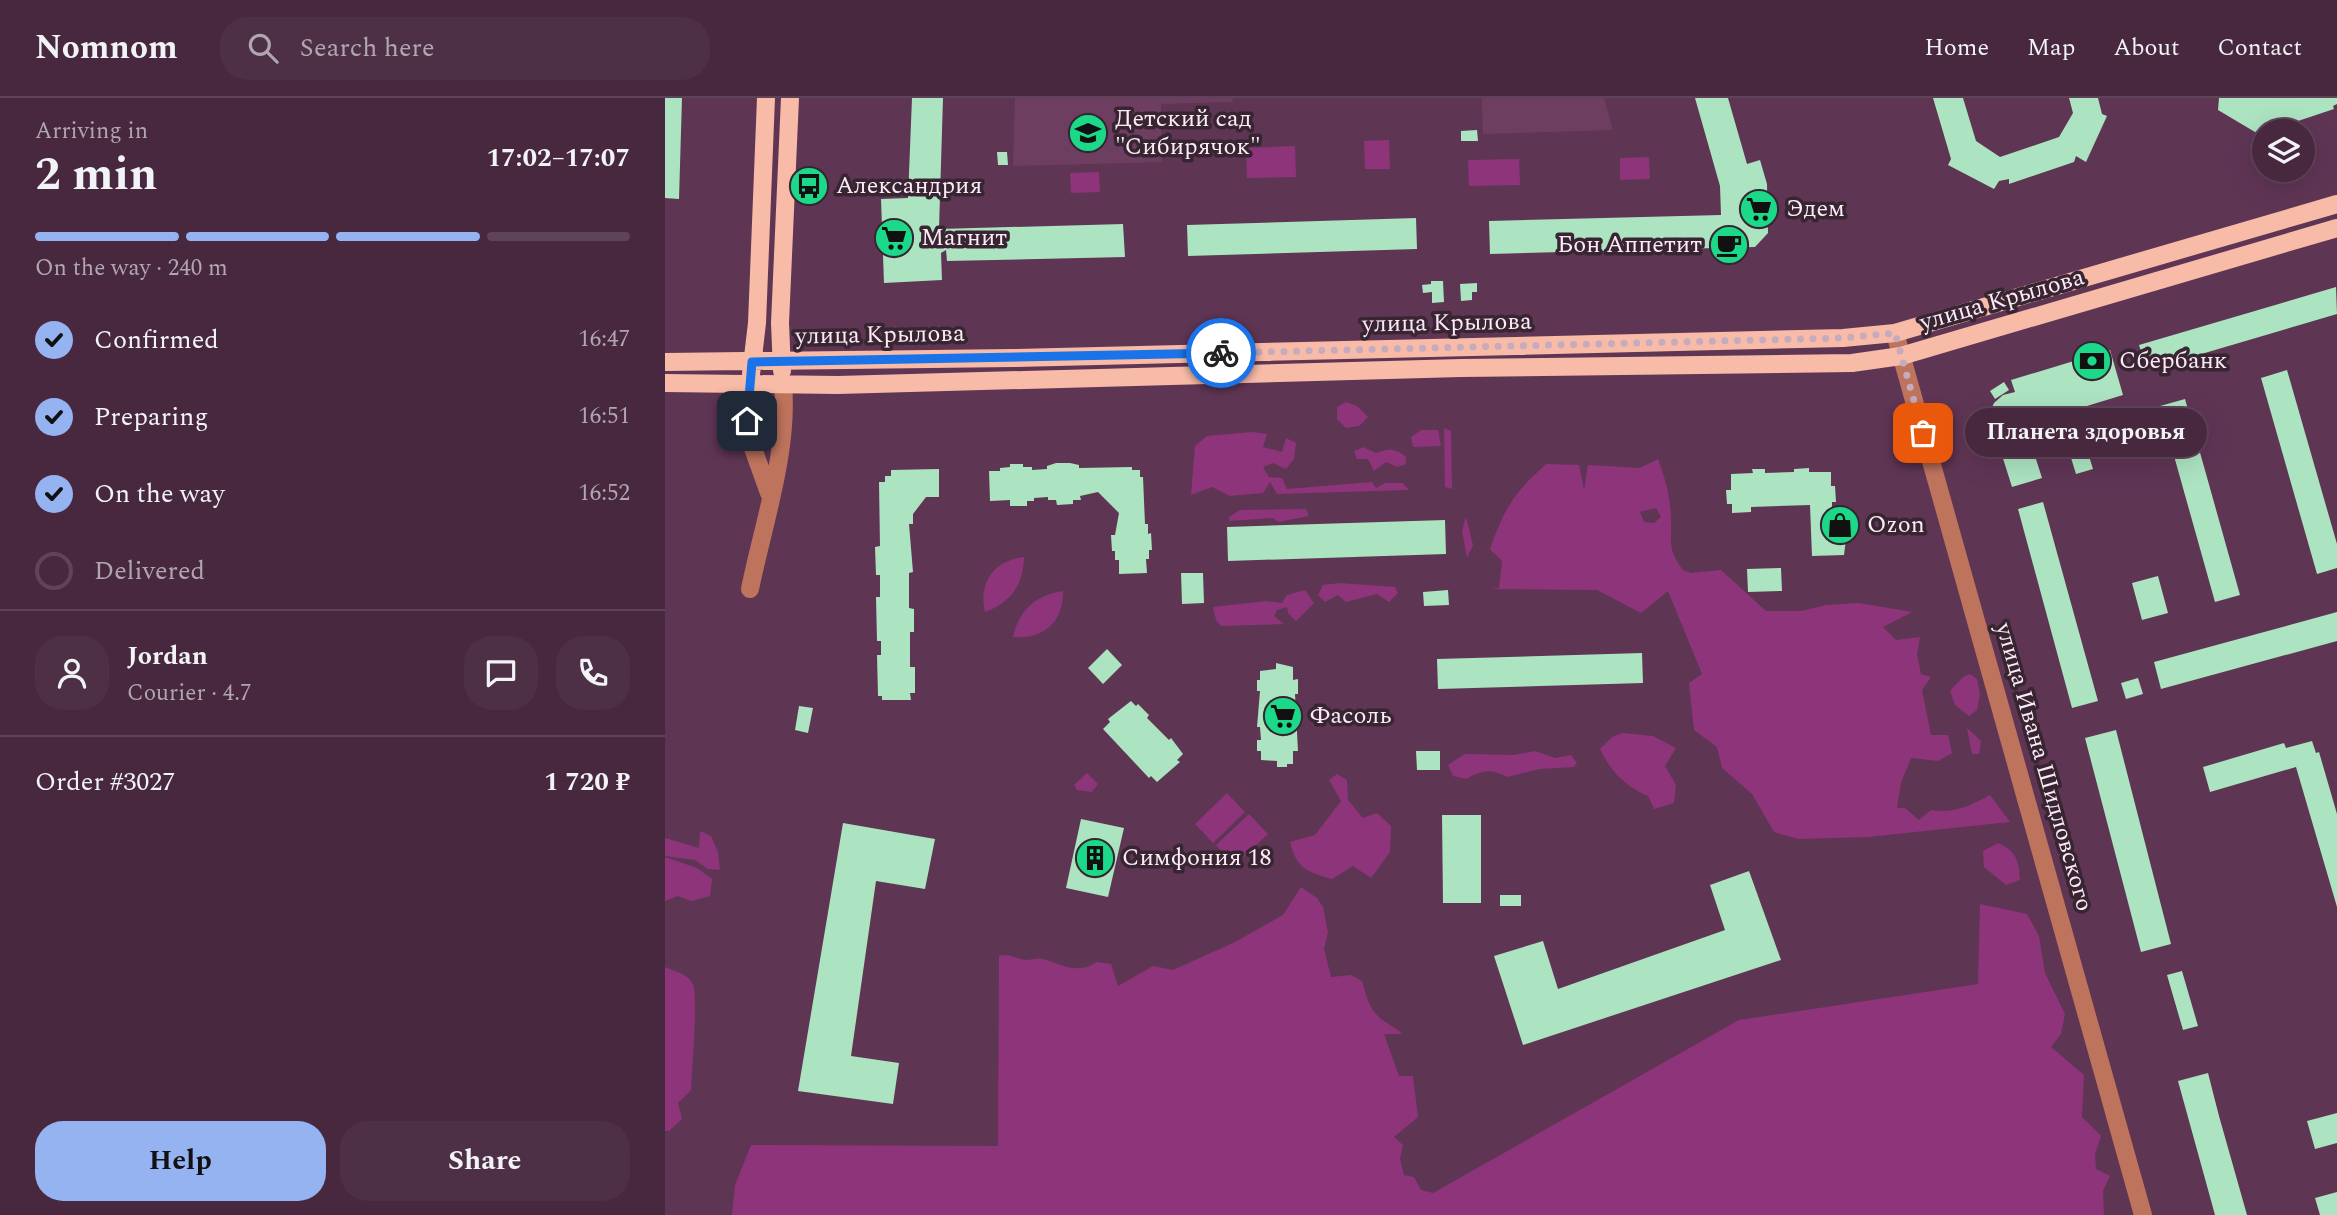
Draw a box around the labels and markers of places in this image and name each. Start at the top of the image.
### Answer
place label: Детский сад "Сибирячок" [1115,101,1261,165]
school or university icon: Детский сад "Сибирячок" [1067,112,1109,154]
bus stop icon: Александрия [788,165,830,207]
place label: Александрия [836,168,982,204]
supermarket icon: Эдем [1738,188,1780,230]
place label: Эдем [1786,191,1845,227]
supermarket icon: Магнит [873,217,915,259]
place label: Магнит [921,220,1007,256]
cafe icon: Бон Аппетит [1708,224,1750,266]
place label: Бон Аппетит [1557,227,1702,263]
bank icon: Сбербанк [2071,340,2113,382]
place label: Сбербанк [2119,343,2227,379]
pin [717,391,777,451]
pin [1893,403,1953,463]
callout: Планета здоровья [1965,408,2207,458]
shop icon: Ozon [1819,504,1861,546]
place label: Ozon [1867,507,1925,543]
supermarket icon: Фасоль [1262,695,1304,737]
place label: Фасоль [1310,698,1391,734]
building icon: Симфония 18 [1074,837,1116,879]
place label: Симфония 18 [1122,840,1272,876]

